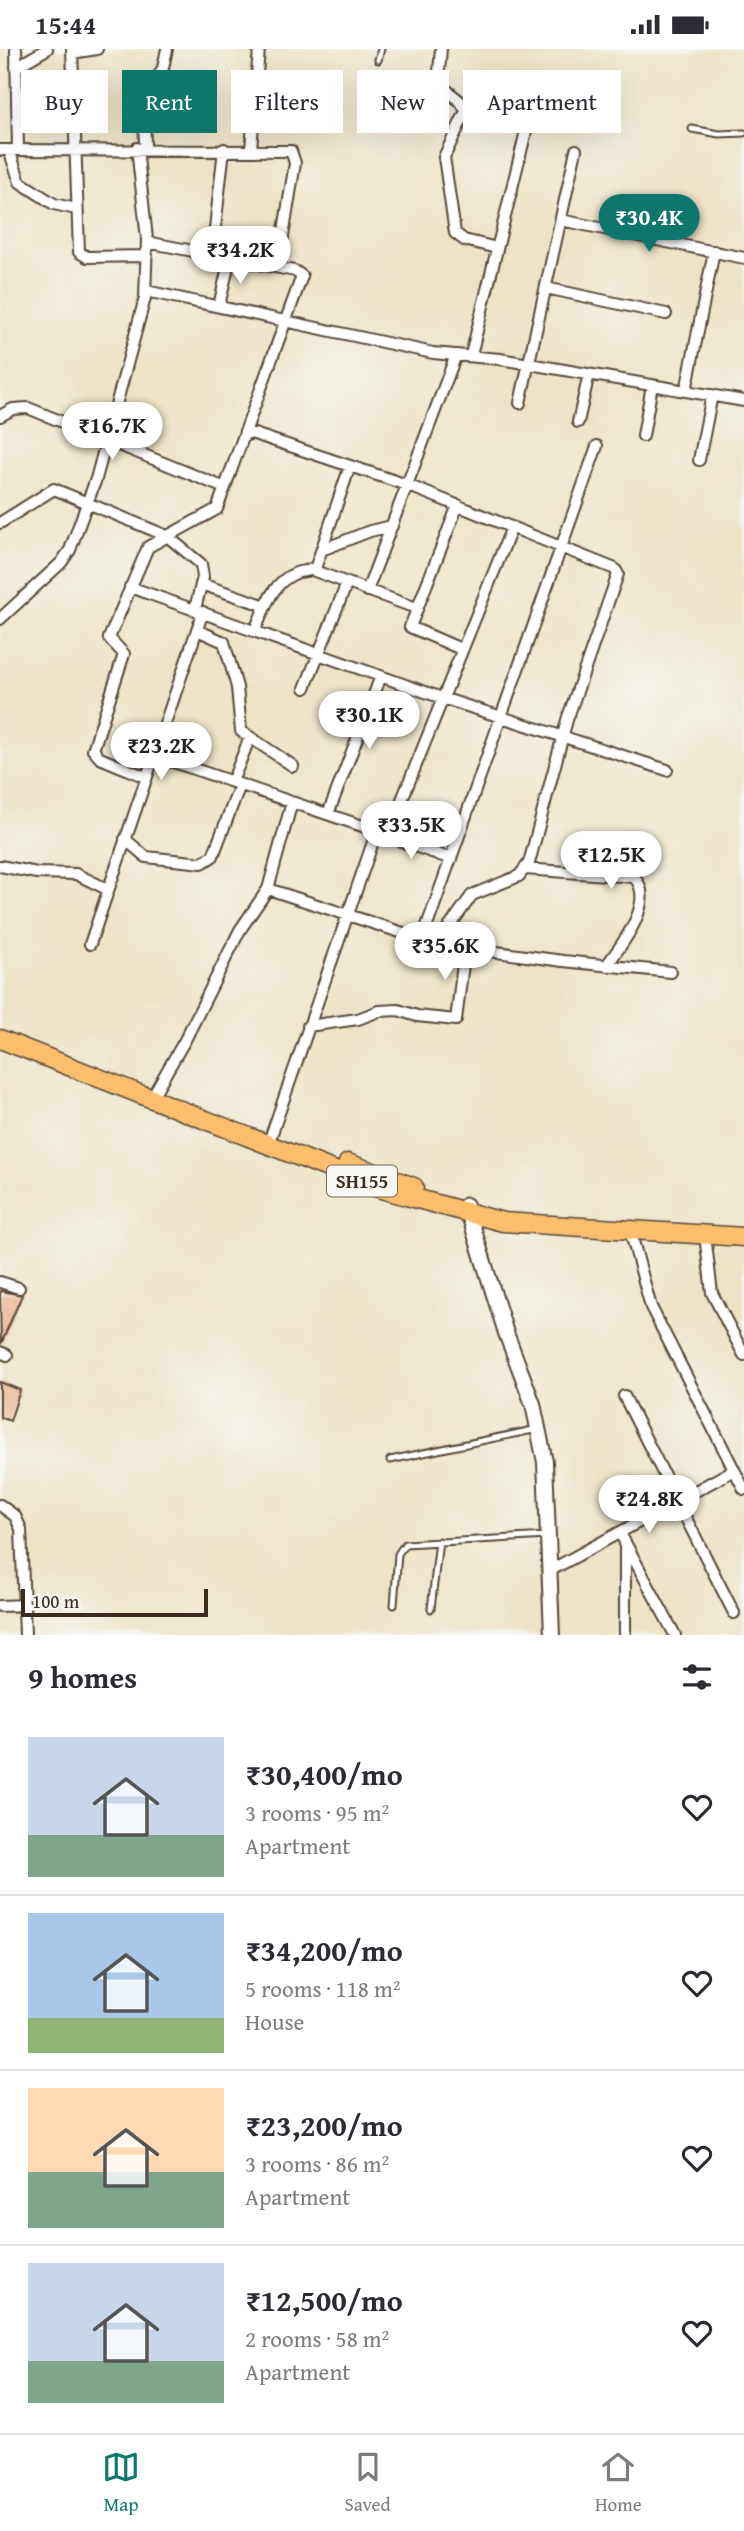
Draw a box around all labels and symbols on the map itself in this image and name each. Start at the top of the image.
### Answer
pin: ₹30.4K [592,195,706,254]
pin: ₹34.2K [183,226,297,286]
pin: ₹16.7K [55,403,169,462]
pin: ₹30.1K [312,691,426,751]
pin: ₹23.2K [104,723,218,782]
pin: ₹33.5K [354,801,468,861]
pin: ₹12.5K [554,831,668,891]
pin: ₹35.6K [388,923,502,982]
road number: SH155 [327,1165,397,1197]
pin: ₹24.8K [592,1475,706,1535]
scale bar [21,1586,208,1618]

